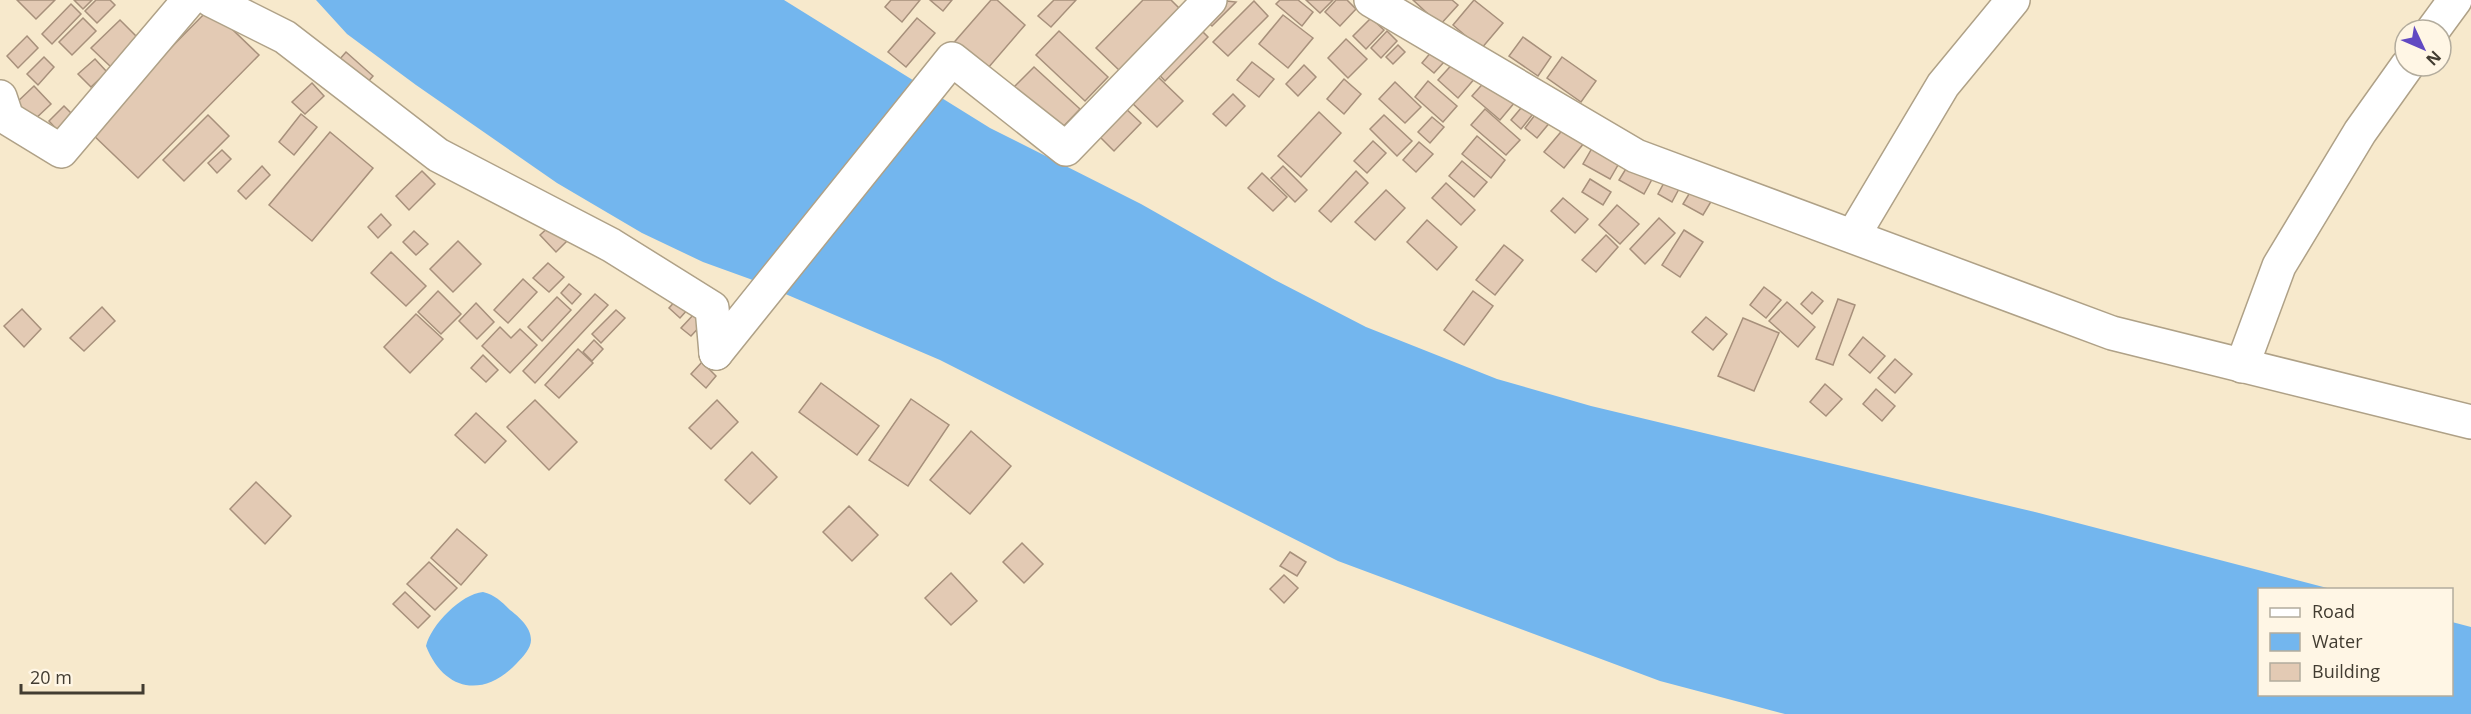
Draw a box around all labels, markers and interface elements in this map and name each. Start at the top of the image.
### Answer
north arrow [2393,18,2453,78]
text: N [2421,46,2446,71]
legend [2258,588,2453,696]
text: Road [2312,599,2355,623]
text: Water [2312,629,2363,653]
scale bar [21,657,142,695]
text: Building [2312,659,2380,683]
text: 20 m [30,665,72,689]

